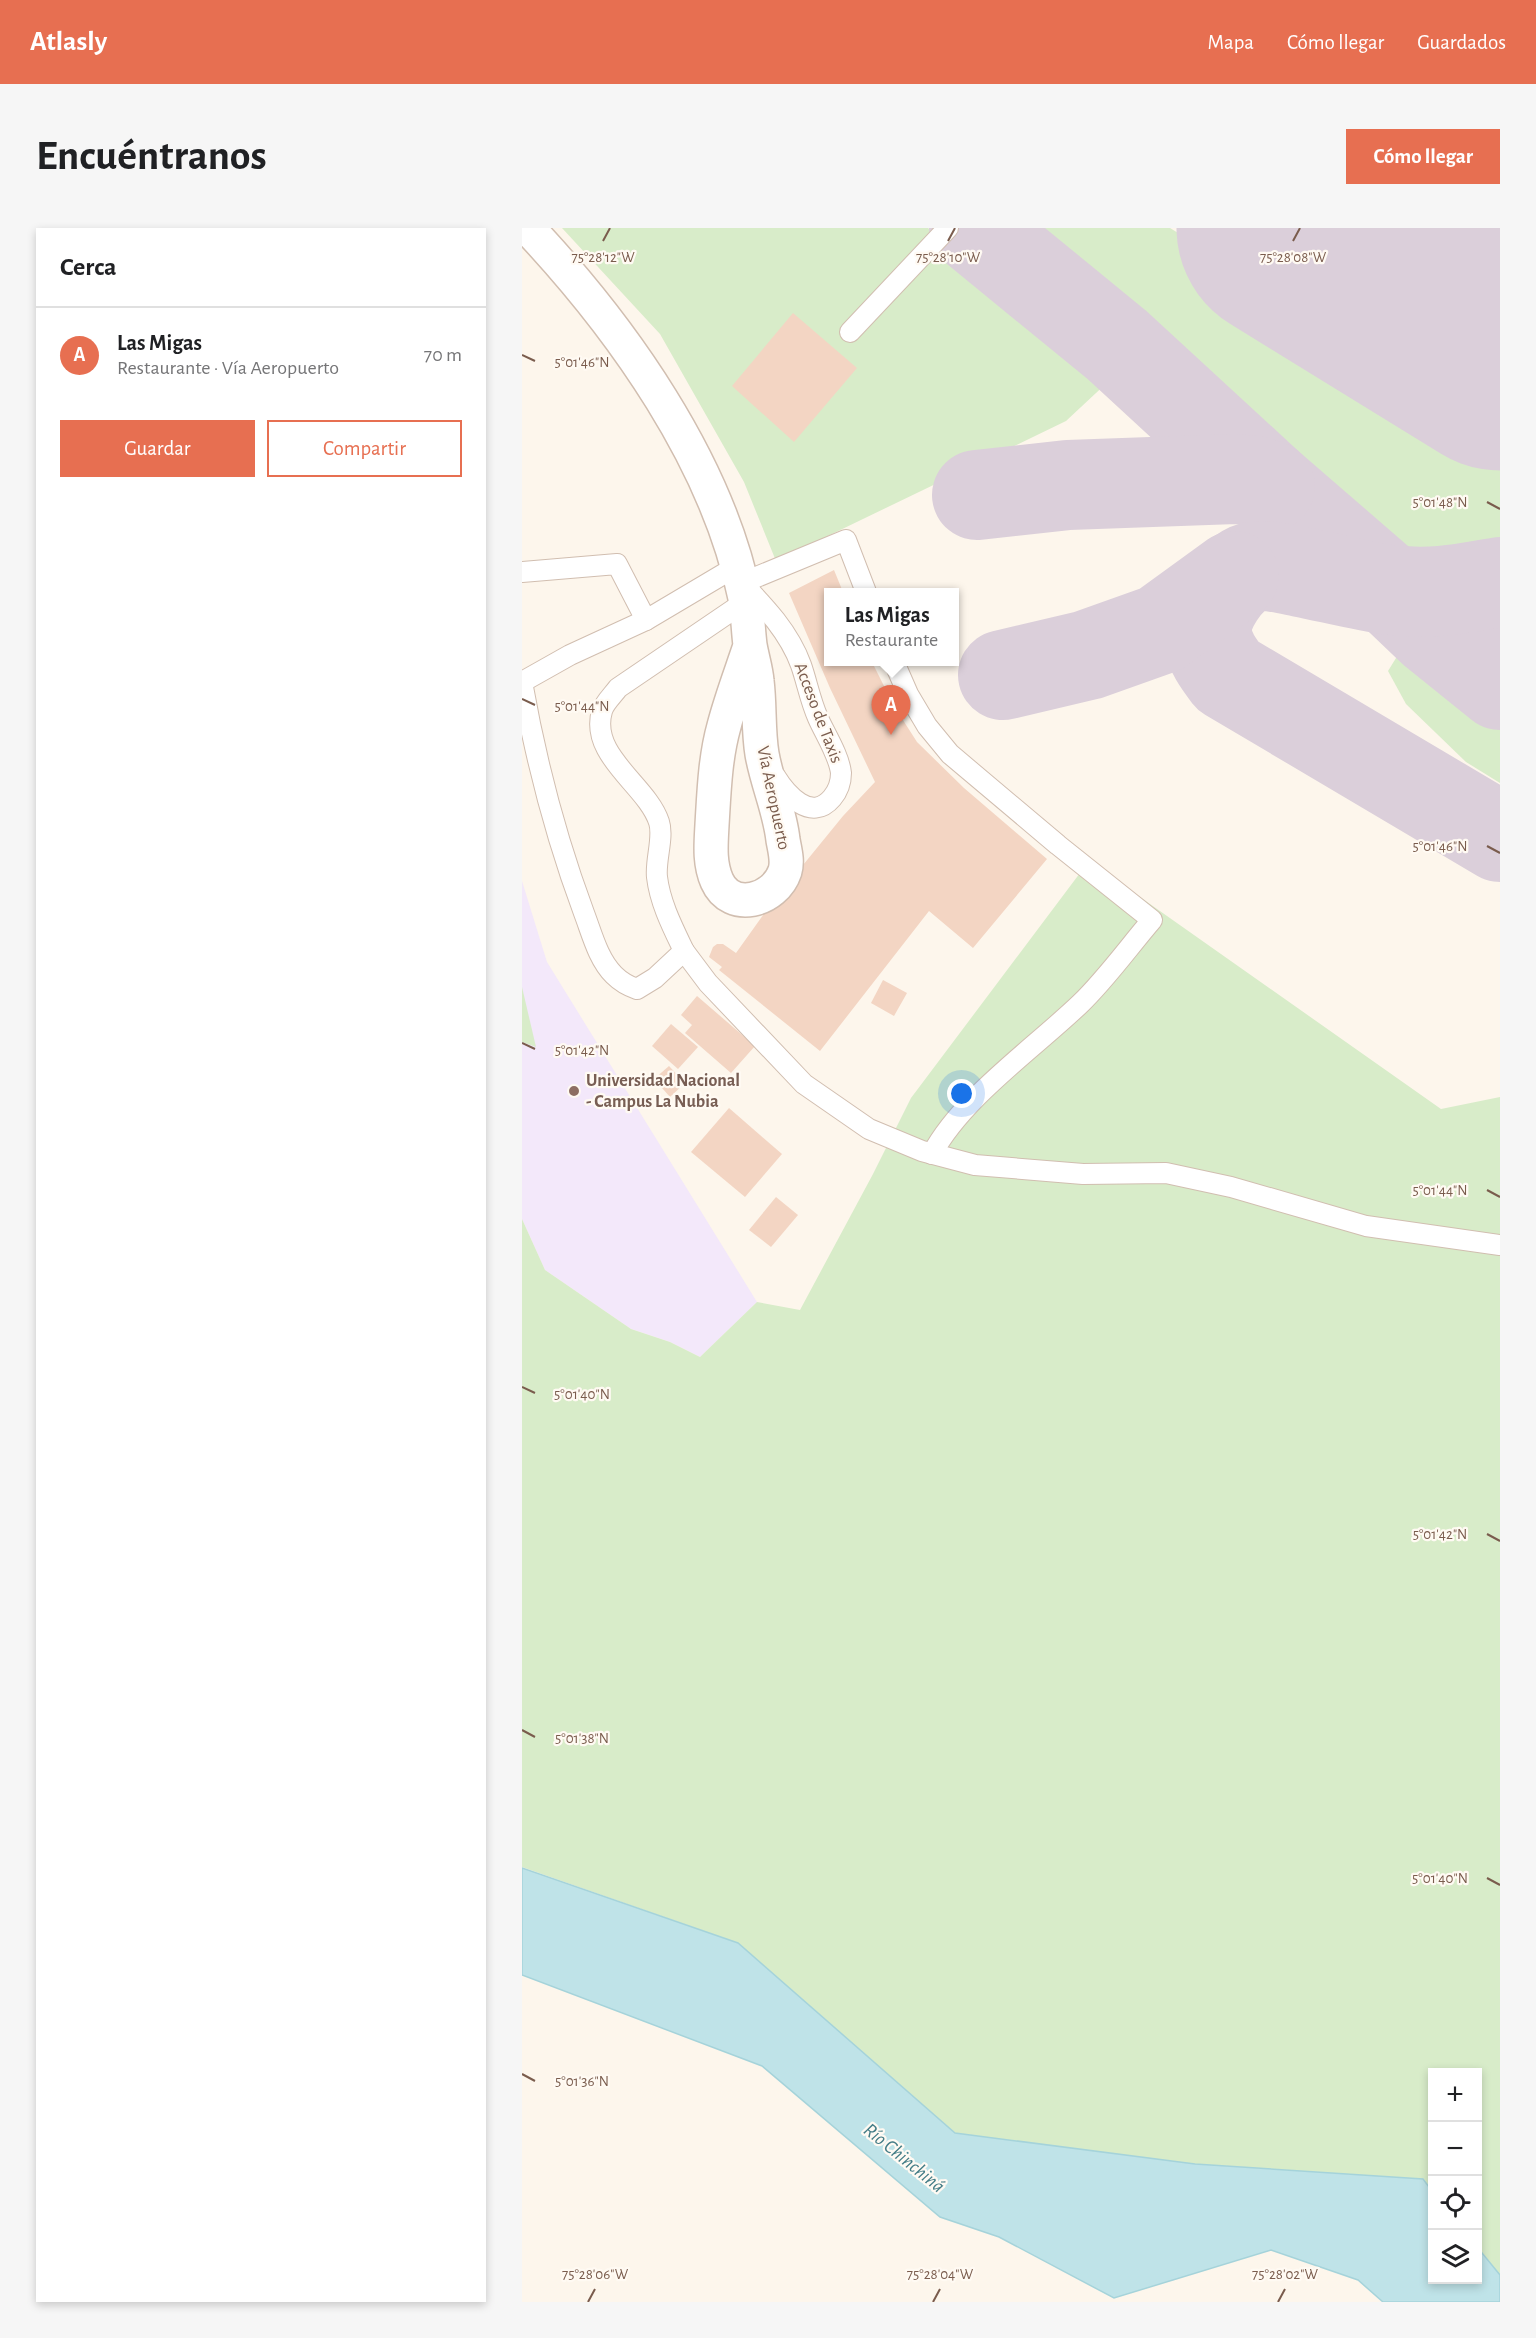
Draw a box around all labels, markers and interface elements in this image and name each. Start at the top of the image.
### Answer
text: Atlasly [30,28,107,56]
text: Mapa [1208,32,1254,53]
text: Cómo llegar [1287,32,1384,53]
text: Guardados [1417,32,1506,53]
button: Cómo llegar [1346,129,1500,184]
text: Encuéntranos [36,135,267,177]
text: 75°28'12"W [571,250,635,265]
text: 75°28'10"W [916,250,981,265]
text: 75°28'08"W [1260,250,1327,265]
text: Cerca [60,254,117,280]
text: Las Migas [117,332,202,354]
text: A [74,345,86,365]
text: 70 m [424,345,462,365]
text: 5°01'46"N [555,355,609,370]
text: Restaurante · Vía Aeropuerto [117,358,339,378]
button: Guardar [60,420,255,477]
button: Compartir [267,420,462,477]
text: 5°01'48"N [1412,495,1468,510]
popup [824,588,959,666]
text: Las Migas [845,604,930,626]
text: Restaurante [845,630,938,650]
street label: Acceso de Taxis [791,660,845,766]
pin: A [872,686,910,735]
text: 5°01'44"N [554,699,610,714]
street label: Vía Aeropuerto [753,744,793,852]
text: 5°01'46"N [1413,839,1467,854]
text: 5°01'42"N [555,1043,609,1058]
place label: Universidad Nacional - Campus La Nubia [586,1072,740,1111]
your location [947,1079,976,1108]
marker: Universidad Nacional - Campus La Nubia [567,1084,581,1098]
text: 5°01'44"N [1412,1183,1468,1198]
text: 5°01'40"N [554,1387,610,1402]
text: 5°01'42"N [1413,1527,1467,1542]
text: 5°01'38"N [555,1731,609,1746]
text: 5°01'40"N [1412,1871,1468,1886]
map controls [1428,2068,1482,2284]
button: + [1428,2068,1482,2122]
text: 5°01'36"N [555,2074,609,2089]
water label: Río Chinchiná [860,2119,948,2197]
button: − [1428,2122,1482,2176]
button: locate [1428,2176,1482,2230]
button: layers [1428,2230,1482,2284]
text: 75°28'06"W [562,2267,629,2282]
text: 75°28'04"W [907,2267,974,2282]
text: 75°28'02"W [1252,2267,1319,2282]

